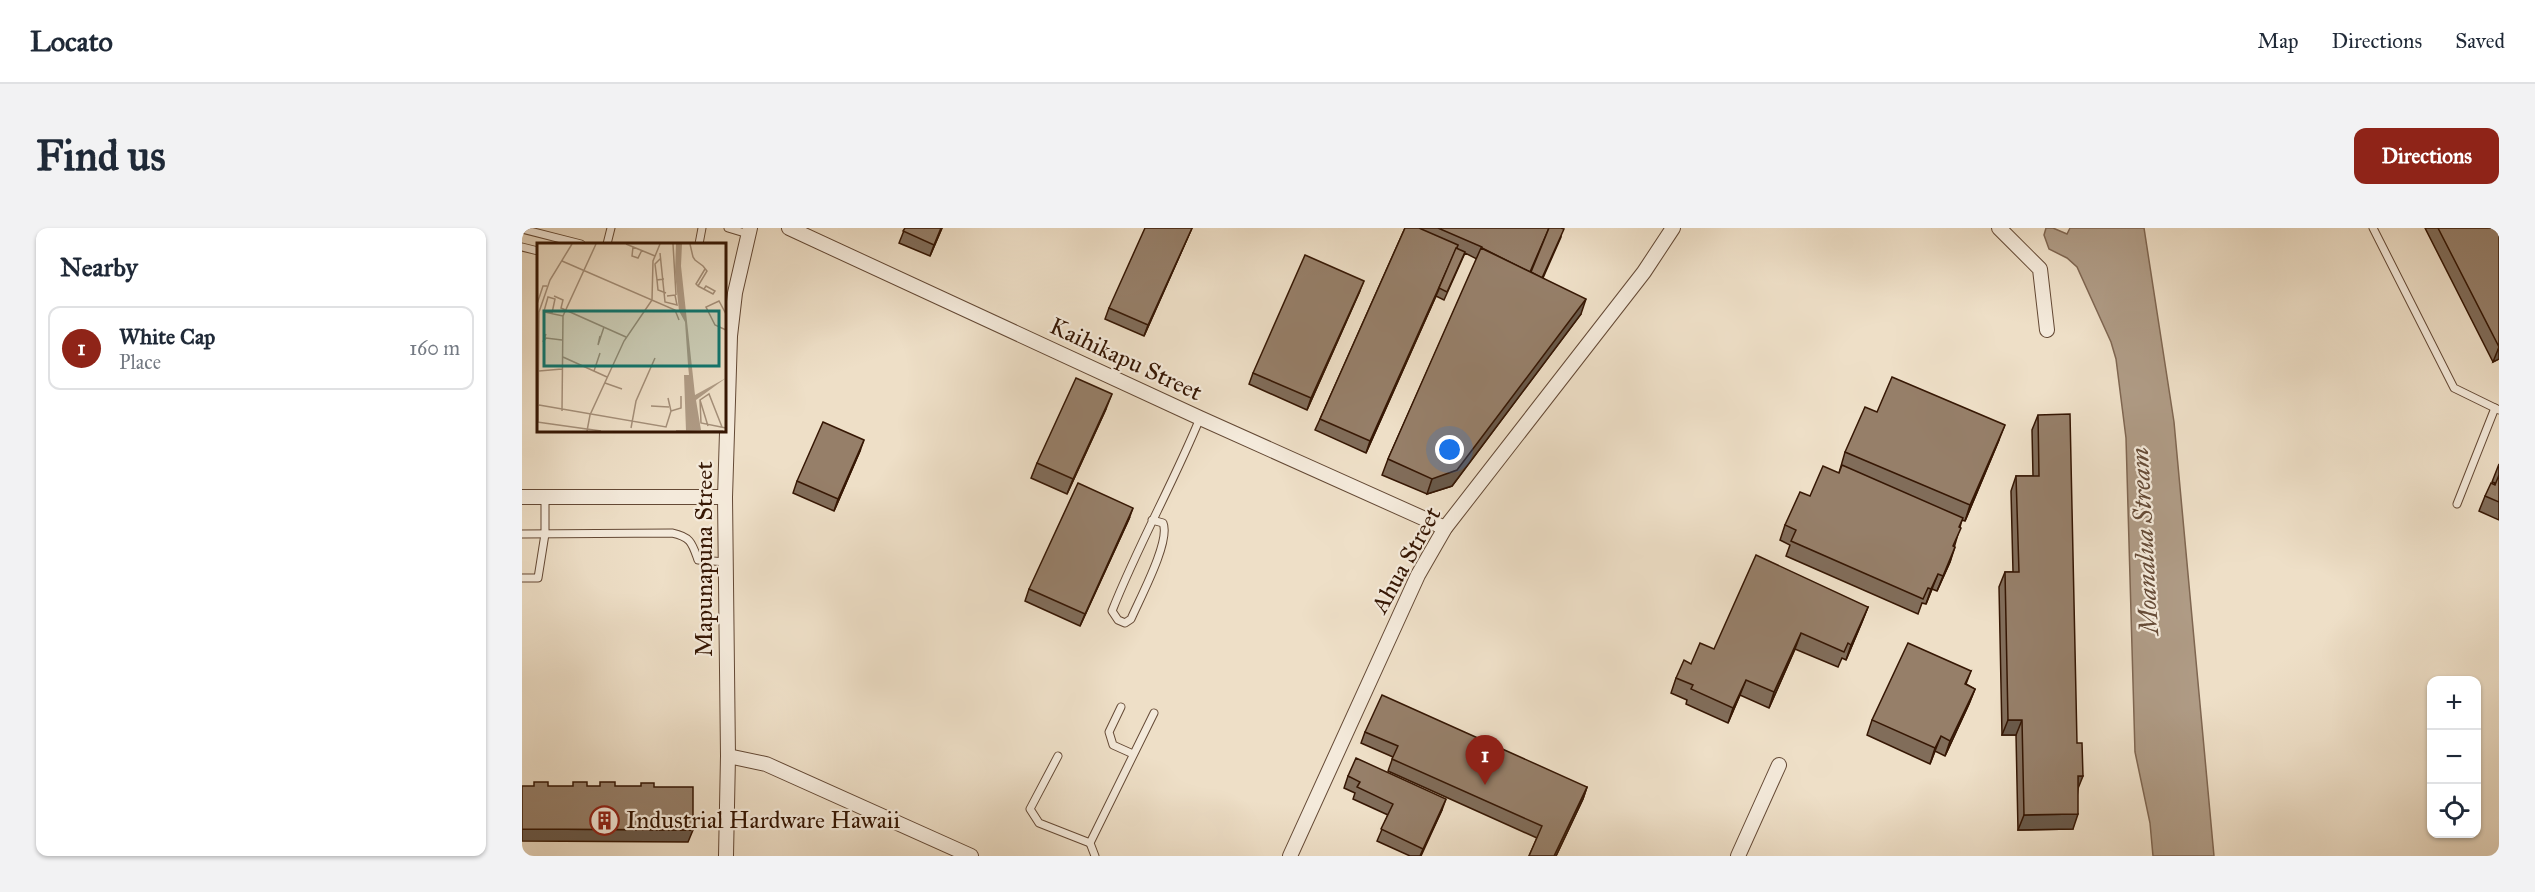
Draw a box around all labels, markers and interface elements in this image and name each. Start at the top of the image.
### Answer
text: Locato [30,24,113,59]
text: Map [2258,28,2299,54]
text: Directions [2332,28,2422,54]
text: Saved [2455,28,2505,54]
button: Directions [2354,128,2499,184]
text: Find us [36,130,166,182]
inset map [537,243,726,432]
text: Nearby [60,251,138,283]
street label: Kaihikapu Street [1045,311,1207,408]
text: White Cap [119,323,215,350]
text: 1 [78,336,85,360]
text: 160 m [409,336,460,360]
text: Place [119,350,161,374]
your location [1435,435,1464,464]
water label: Moanalua Stream [2123,446,2165,639]
street label: Mapunapuna Street [689,461,719,657]
street label: Ahua Street [1364,501,1448,619]
map controls [2427,676,2481,838]
button: + [2427,676,2481,730]
button: − [2427,730,2481,784]
pin: 1 [1466,736,1504,785]
button: locate [2427,784,2481,838]
building icon: Industrial Hardware Hawaii [589,804,621,836]
place label: Industrial Hardware Hawaii [626,805,900,835]

